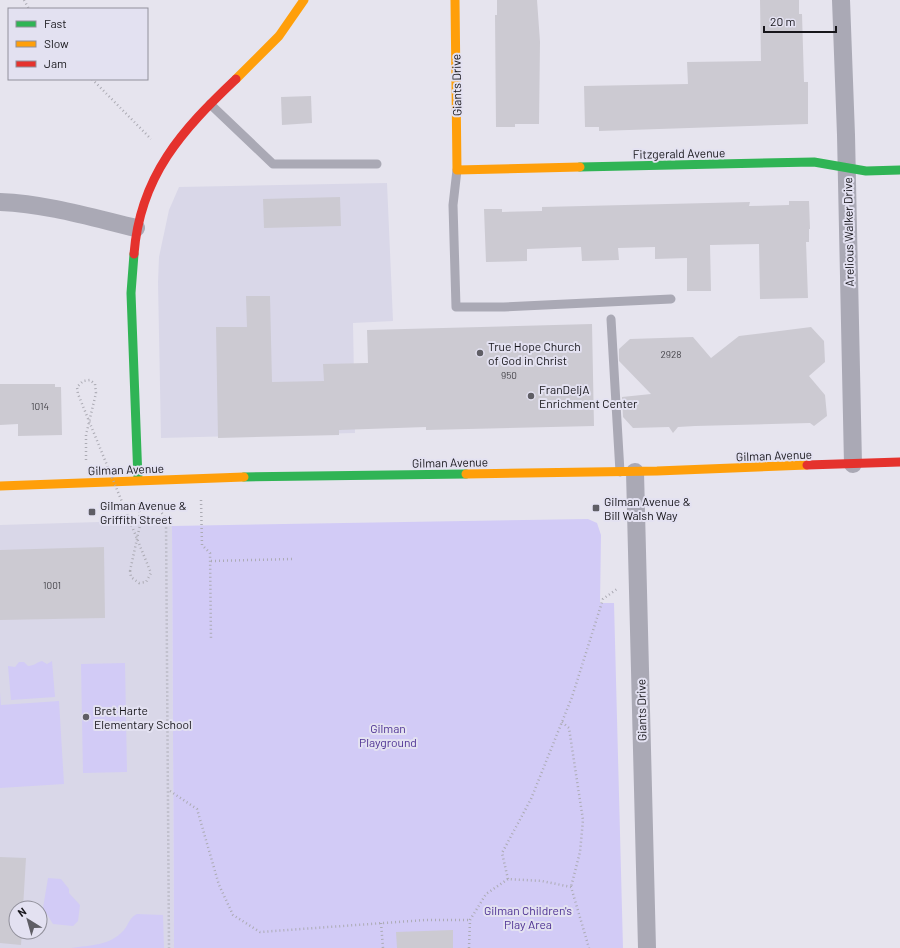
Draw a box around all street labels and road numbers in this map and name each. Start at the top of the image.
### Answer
street label: Giants Drive [448,54,464,116]
street label: Fitzgerald Avenue [633,145,725,161]
street label: Arelious Walker Drive [840,177,856,287]
street label: Gilman Avenue [736,447,812,463]
street label: Gilman Avenue [412,454,488,470]
street label: Gilman Avenue [88,461,164,477]
street label: Giants Drive [633,679,649,741]

